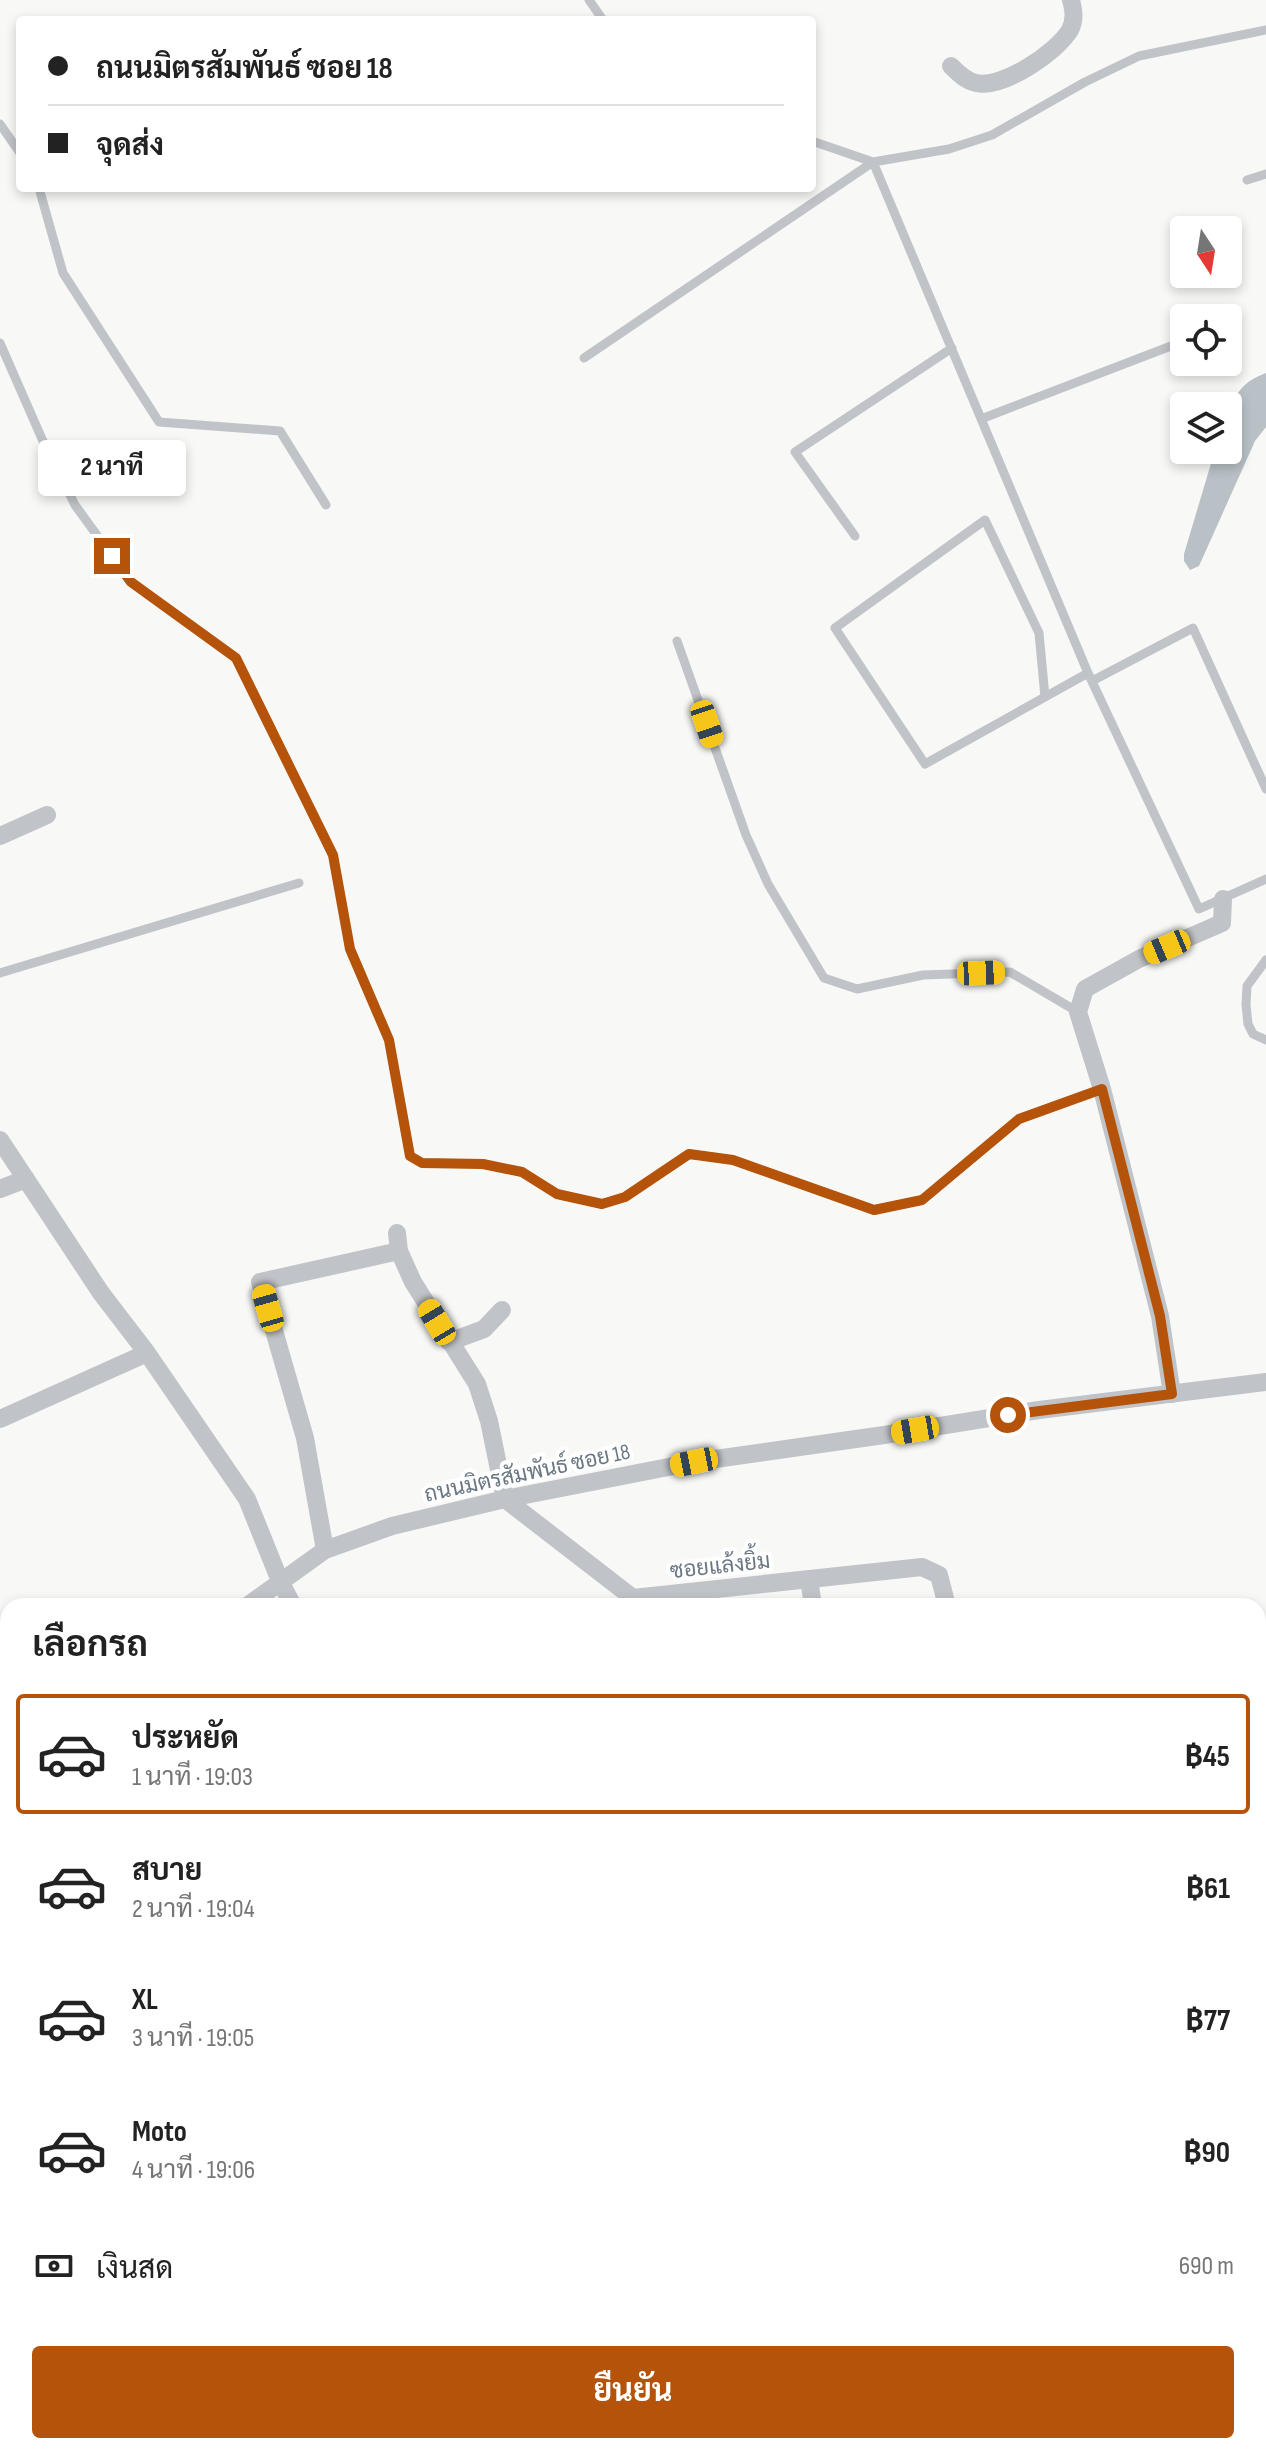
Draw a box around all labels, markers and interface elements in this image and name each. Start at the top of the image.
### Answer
text: ถนนมิตรสัมพันธ์ ซอย 18 [96,51,393,87]
text: จุดส่ง [96,128,164,164]
north arrow [1170,216,1242,288]
map controls [1170,216,1242,464]
button: locate [1170,304,1242,376]
button: layers [1170,392,1242,464]
callout: 2 นาที [38,440,186,496]
text: 2 นาที [80,452,144,483]
route end [94,538,130,574]
car [688,697,726,751]
car [1140,927,1194,967]
car [957,960,1005,986]
car [250,1282,286,1334]
car [414,1295,460,1349]
route start [990,1397,1026,1433]
car [889,1414,941,1446]
street label: ถนนมิตรสัมพันธ์ ซอย 18 [422,1437,633,1508]
car [668,1446,720,1478]
street label: ซอยแล้งยิ้ม [668,1542,772,1585]
text: เลือกรถ [32,1624,148,1667]
icon: car [36,1718,108,1790]
text: ประหยัด [132,1721,239,1757]
text: ฿45 [1185,1739,1230,1775]
text: 1 นาที · 19:03 [132,1762,253,1793]
icon: car [36,1850,108,1922]
text: สบาย [132,1853,202,1889]
text: ฿61 [1186,1871,1230,1907]
text: 2 นาที · 19:04 [132,1894,255,1925]
icon: car [36,1982,108,2054]
text: XL [132,1982,158,2018]
text: ฿77 [1186,2003,1230,2039]
text: 3 นาที · 19:05 [132,2023,254,2054]
icon: car [36,2114,108,2186]
text: Moto [132,2114,187,2150]
text: ฿90 [1183,2135,1230,2171]
text: 4 นาที · 19:06 [132,2155,255,2186]
icon: cash [32,2244,76,2288]
text: เงินสด [96,2251,173,2287]
text: 690 m [1179,2251,1234,2282]
button: ยืนยัน [32,2346,1234,2438]

